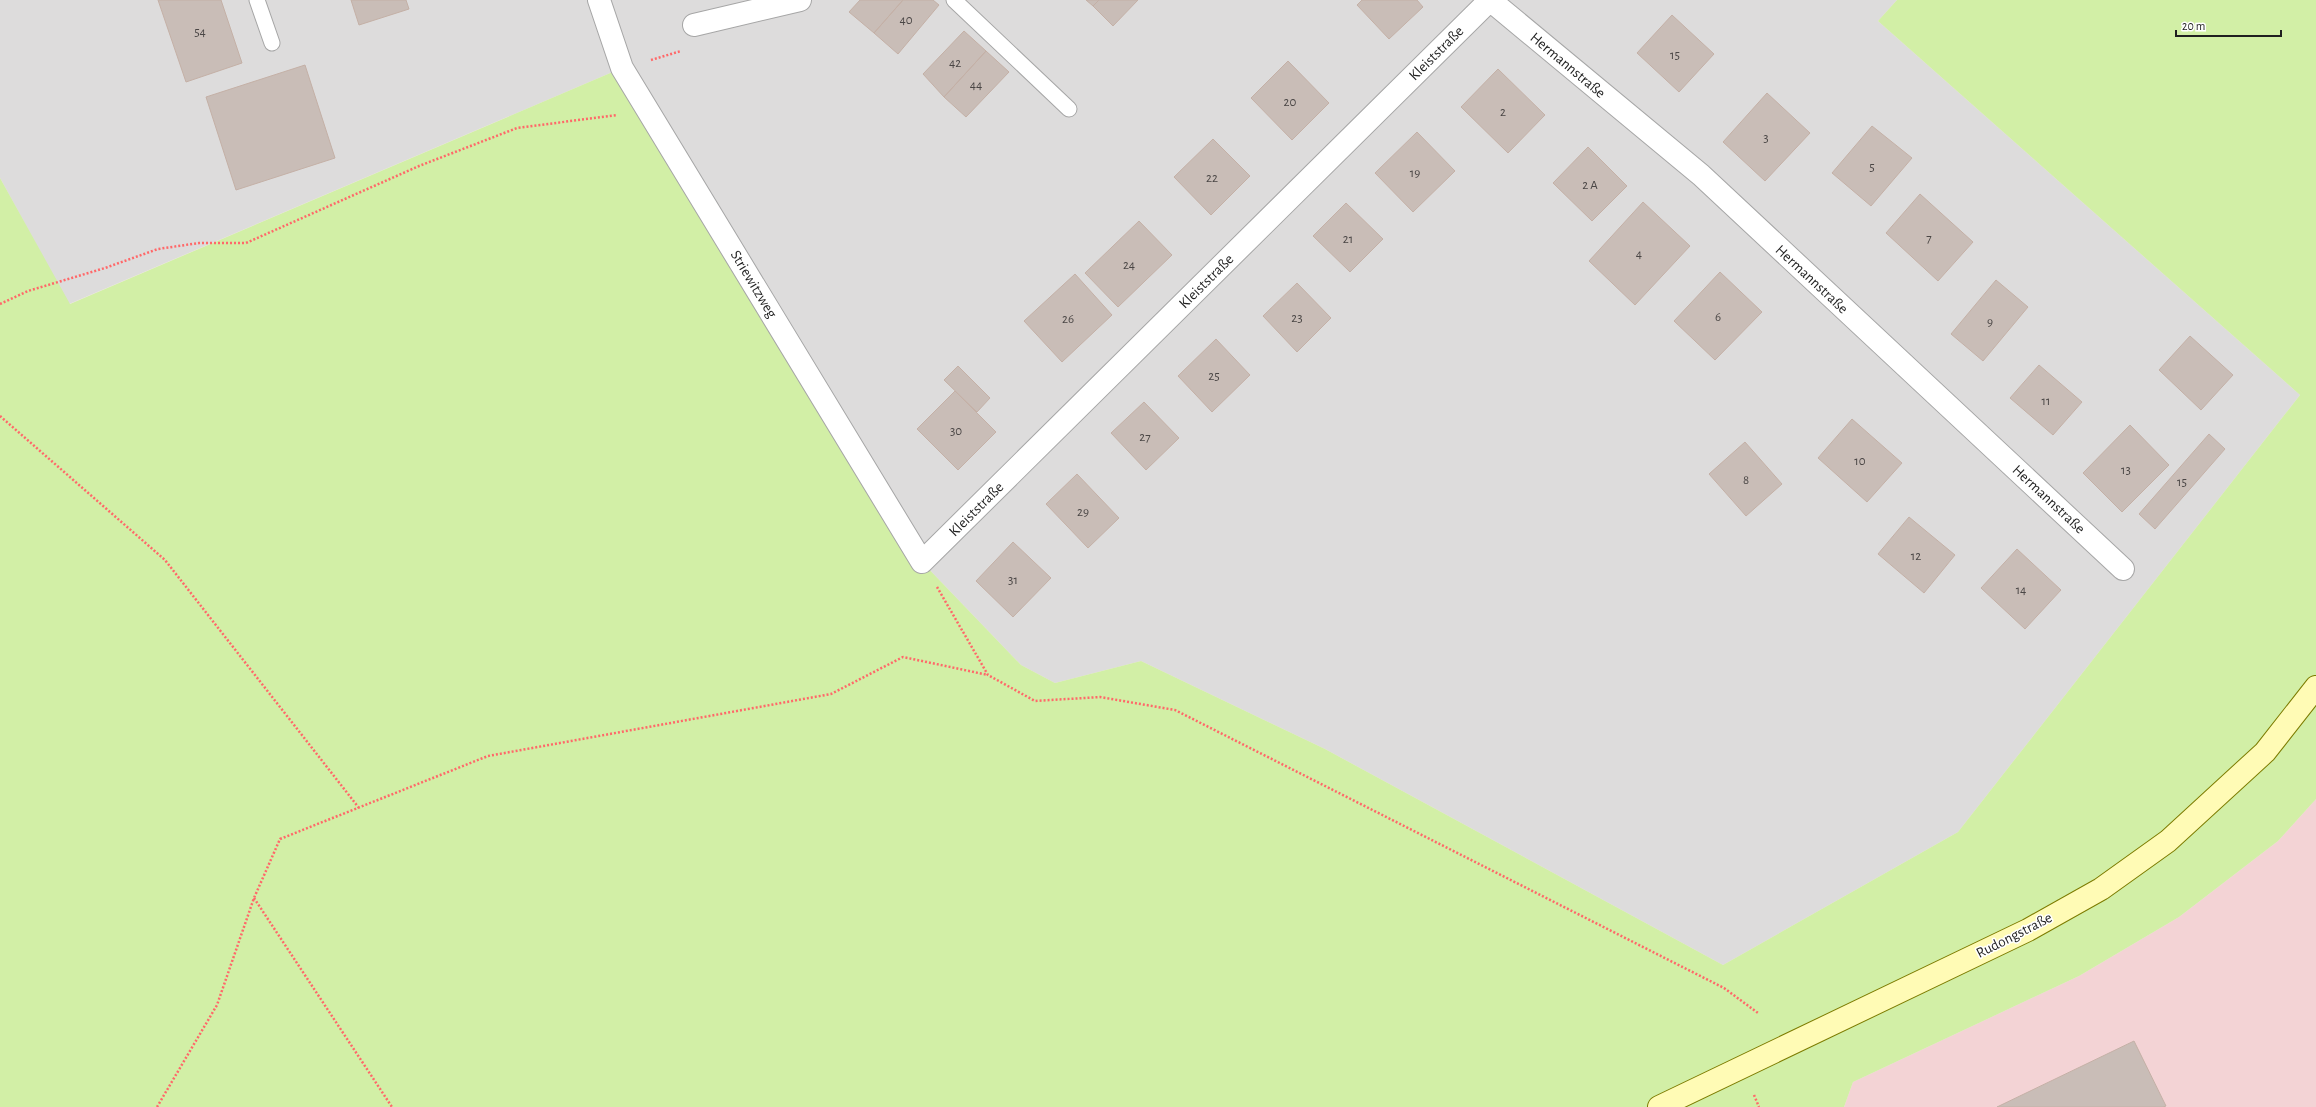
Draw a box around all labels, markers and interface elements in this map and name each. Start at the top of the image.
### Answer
scale bar [2176,12,2281,38]
house number: 40 [899,14,913,27]
text: 20 m [2182,20,2205,32]
street label: Kleiststraße [1406,23,1466,83]
house number: 54 [194,26,206,39]
street label: Hermannstraße [1527,30,1608,101]
house number: 15 [1670,49,1680,62]
house number: 42 [949,57,961,70]
house number: 44 [970,79,982,92]
house number: 20 [1284,96,1297,109]
house number: 2 [1500,106,1506,119]
house number: 3 [1763,132,1769,145]
house number: 5 [1869,161,1875,174]
house number: 19 [1410,167,1420,180]
house number: 22 [1206,172,1218,185]
house number: 2 A [1582,179,1598,192]
house number: 7 [1926,232,1932,245]
house number: 21 [1343,233,1353,246]
street label: Hermannstraße [1773,242,1851,317]
street label: Striewitzweg [728,248,780,321]
house number: 4 [1636,248,1642,261]
street label: Kleiststraße [1176,251,1236,311]
house number: 24 [1123,259,1135,272]
house number: 6 [1715,311,1721,324]
house number: 23 [1291,312,1303,325]
house number: 26 [1062,313,1074,326]
house number: 9 [1987,316,1993,329]
house number: 25 [1208,370,1220,383]
house number: 11 [2042,395,2050,408]
house number: 30 [950,425,962,438]
house number: 27 [1139,431,1151,444]
house number: 10 [1854,455,1866,468]
street label: Hermannstraße [2010,462,2088,537]
house number: 13 [2121,464,2131,477]
house number: 8 [1743,474,1749,487]
house number: 15 [2177,476,2187,489]
street label: Kleiststraße [946,479,1006,539]
house number: 29 [1077,506,1089,519]
house number: 12 [1911,550,1921,563]
house number: 31 [1008,574,1018,587]
house number: 14 [2016,584,2026,597]
street label: Rudongstraße [1974,910,2055,961]

